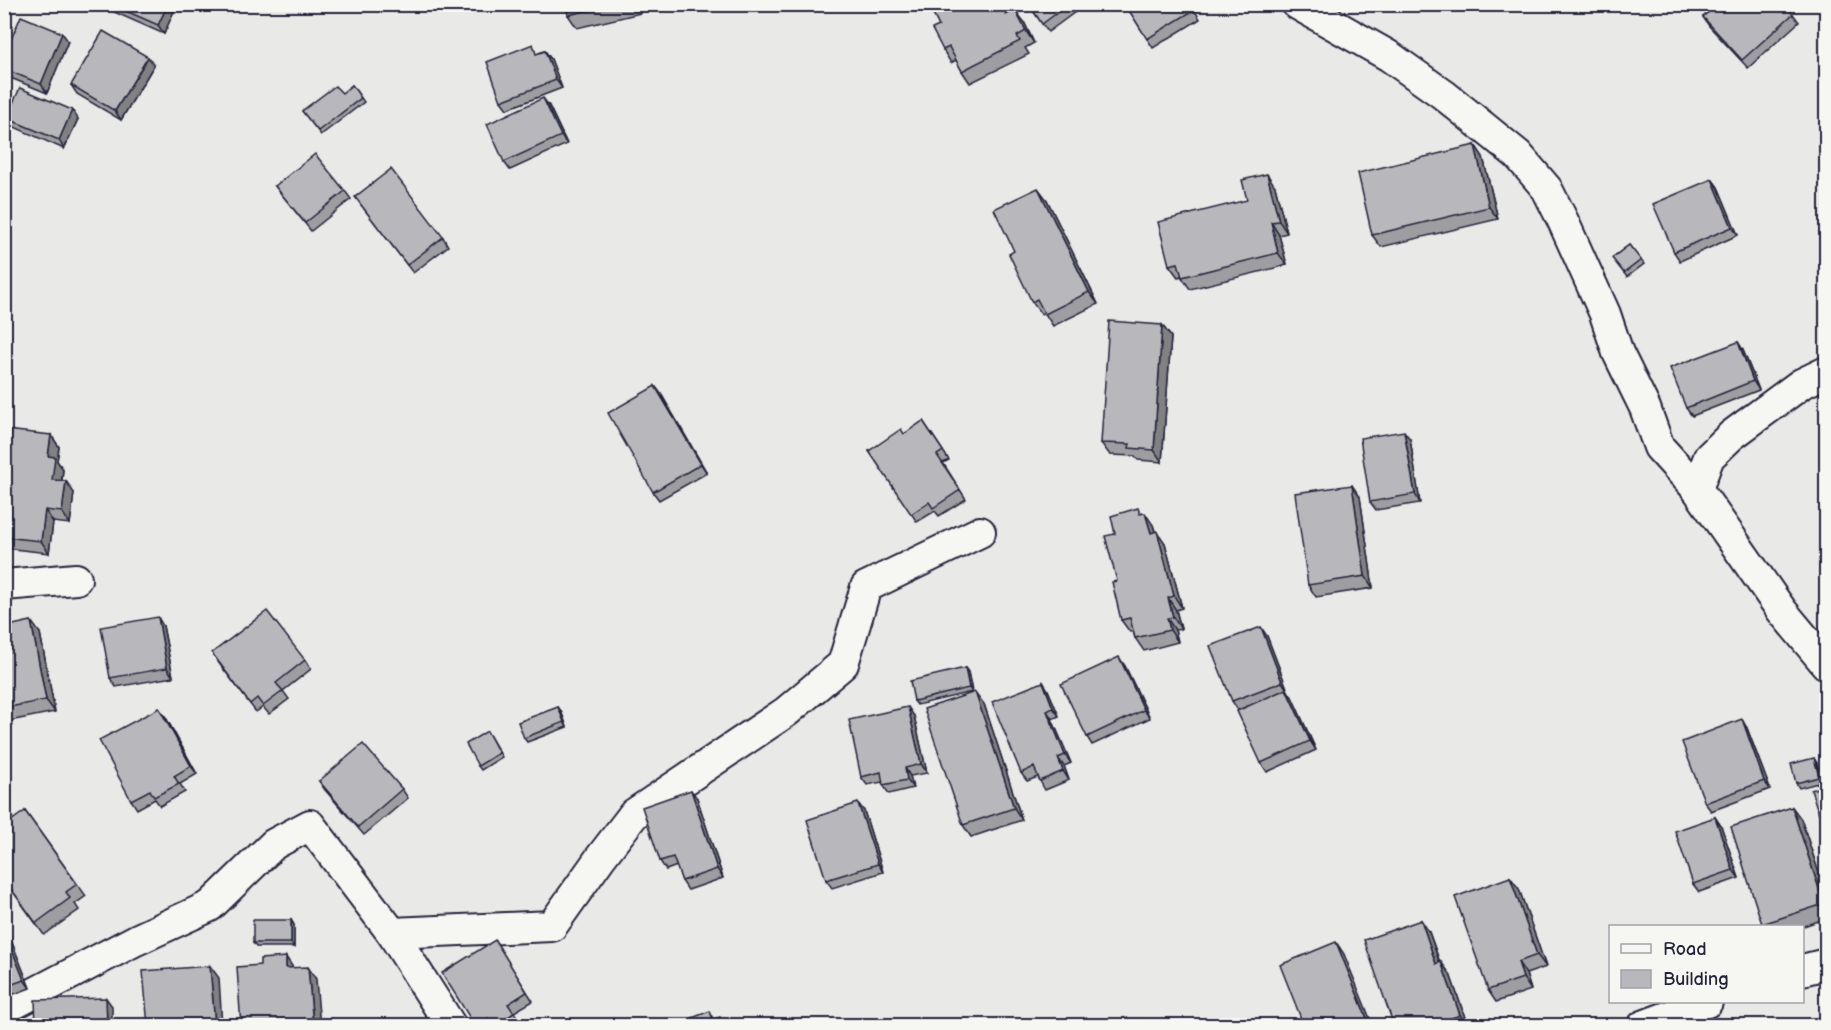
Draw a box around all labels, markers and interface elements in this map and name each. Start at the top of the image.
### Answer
legend [1609,925,1804,1003]
text: Road [1663,939,1707,960]
text: Building [1663,969,1729,990]

